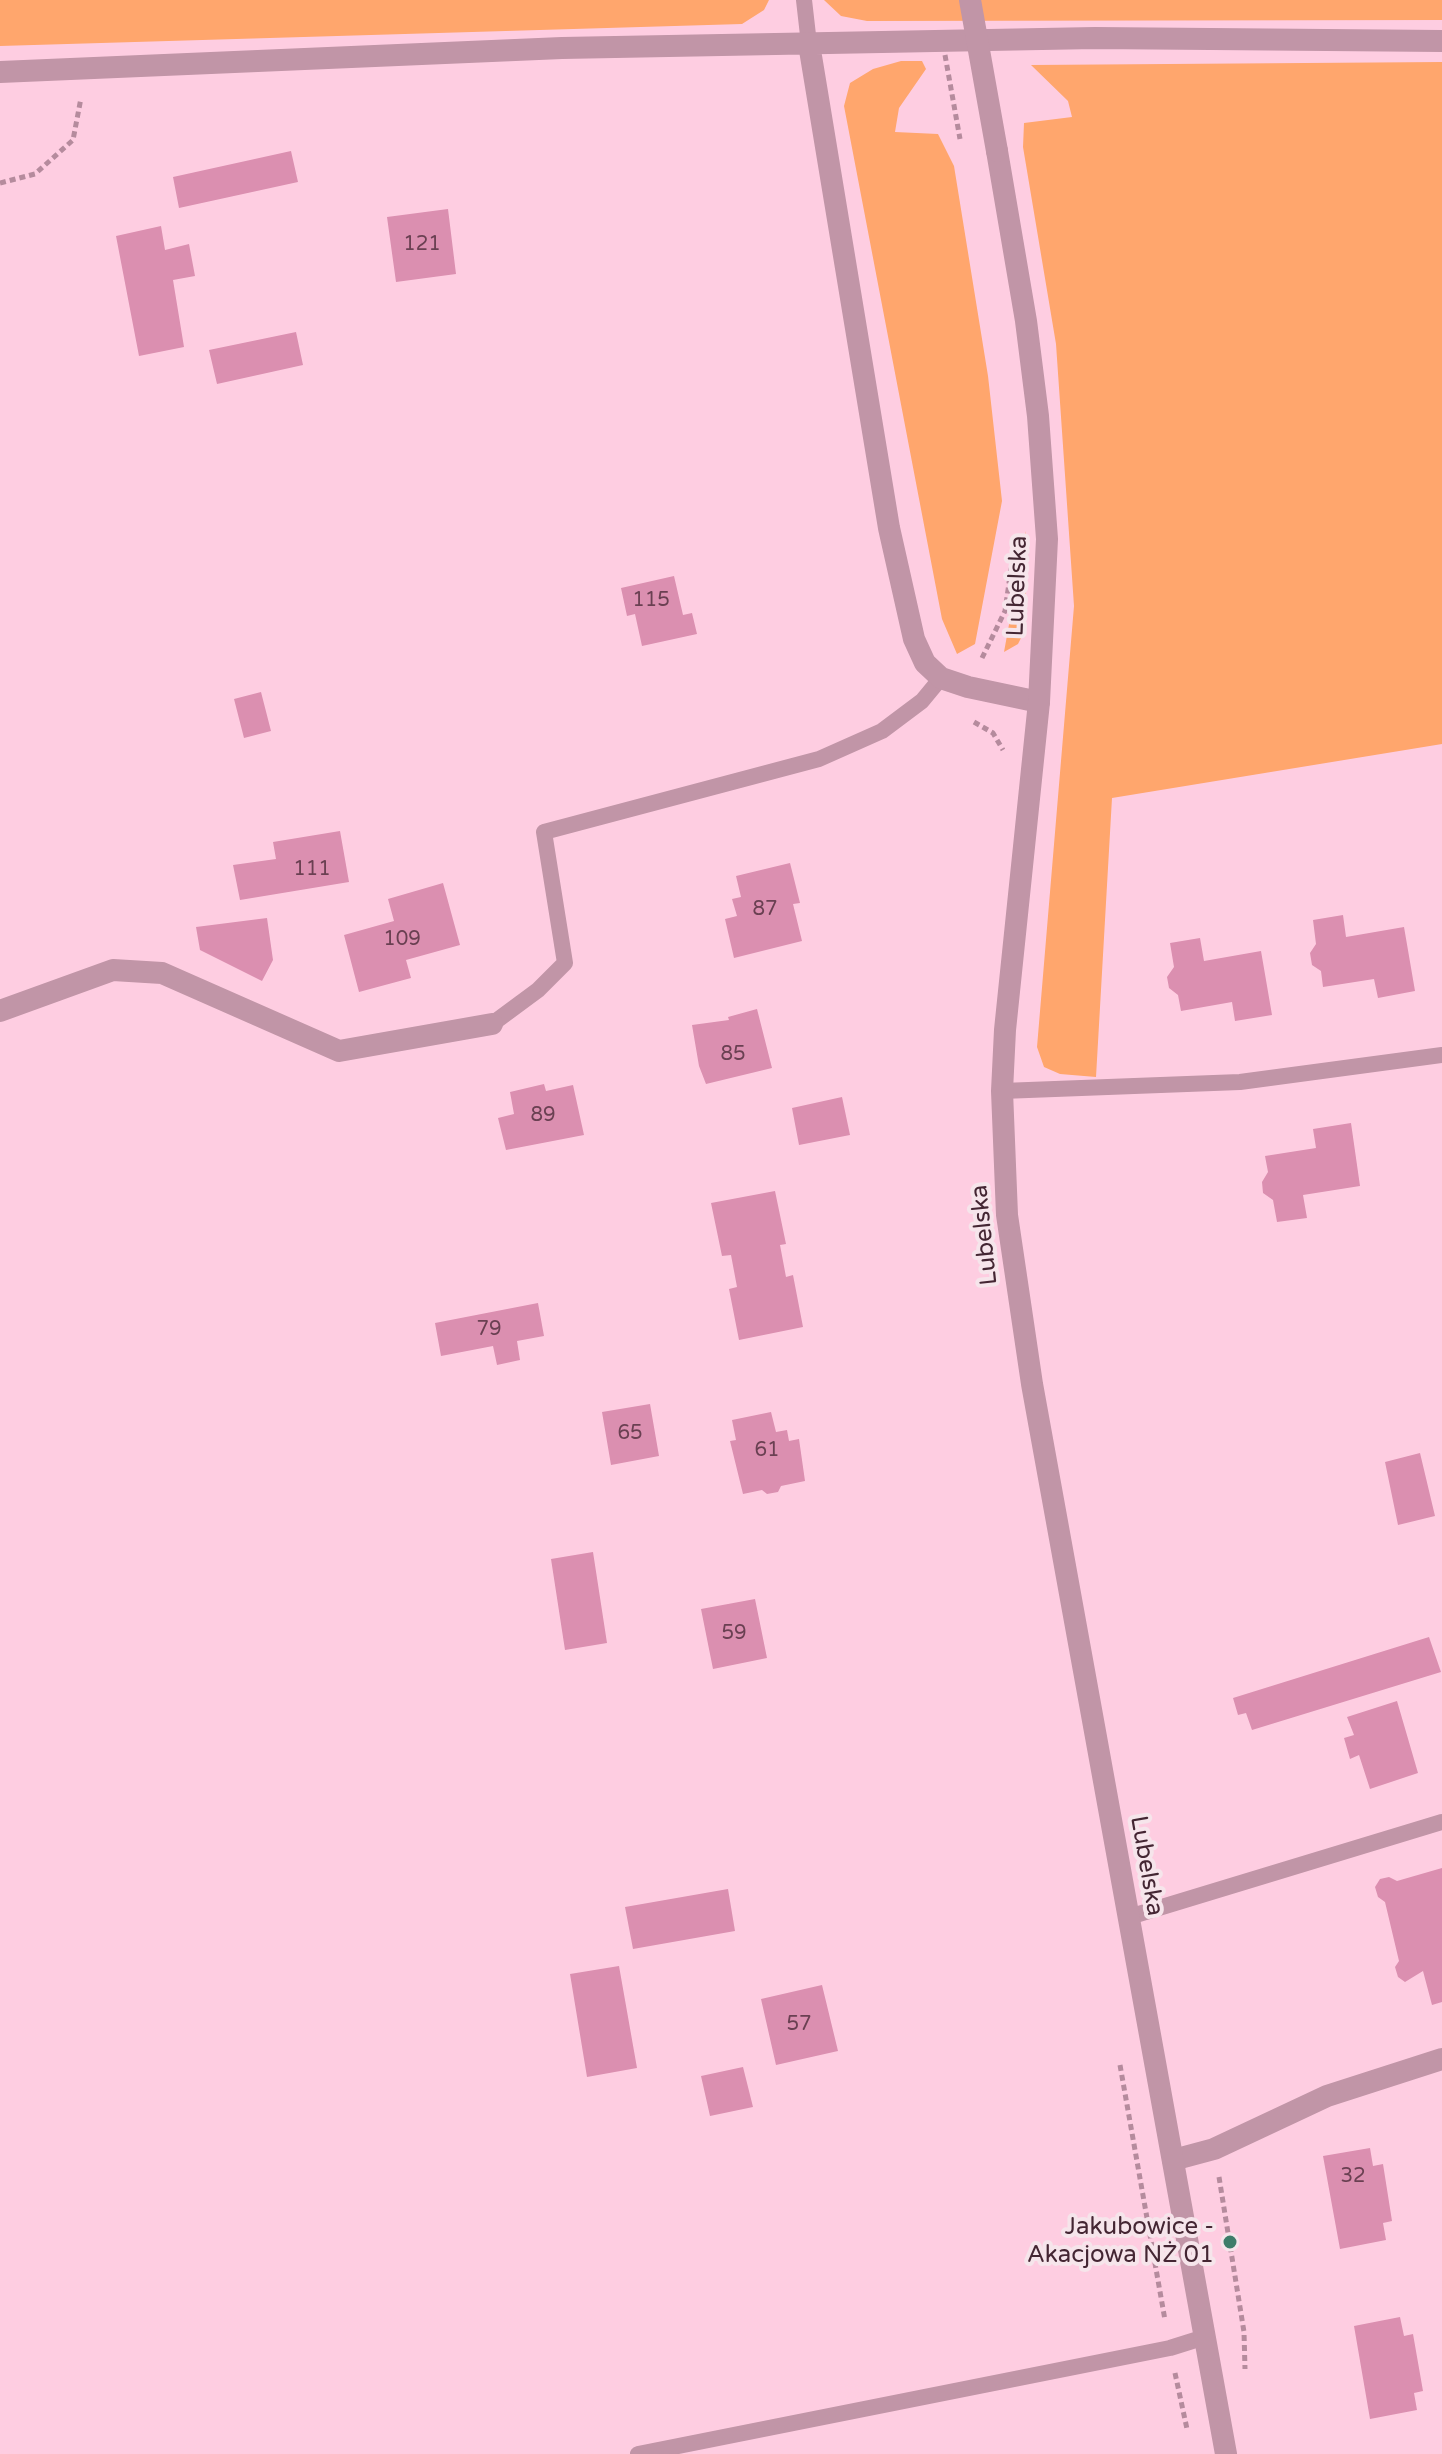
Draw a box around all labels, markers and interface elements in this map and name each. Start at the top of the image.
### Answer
house number: 121 [403,233,441,257]
street label: Lubelska [1002,535,1034,637]
house number: 115 [632,589,670,613]
house number: 111 [293,858,331,882]
house number: 87 [752,898,778,922]
house number: 109 [383,928,421,952]
house number: 85 [720,1043,746,1067]
house number: 89 [530,1104,556,1128]
street label: Lubelska [965,1183,1005,1287]
house number: 79 [476,1318,502,1342]
house number: 65 [617,1422,643,1446]
house number: 61 [754,1439,780,1463]
house number: 59 [721,1622,747,1646]
street label: Lubelska [1123,1814,1169,1918]
house number: 57 [786,2013,812,2037]
house number: 32 [1340,2165,1366,2189]
place label: Jakubowice - Akacjowa NŻ 01 [1027,2214,1214,2270]
marker: Jakubowice - Akacjowa NŻ 01 [1221,2233,1239,2251]

